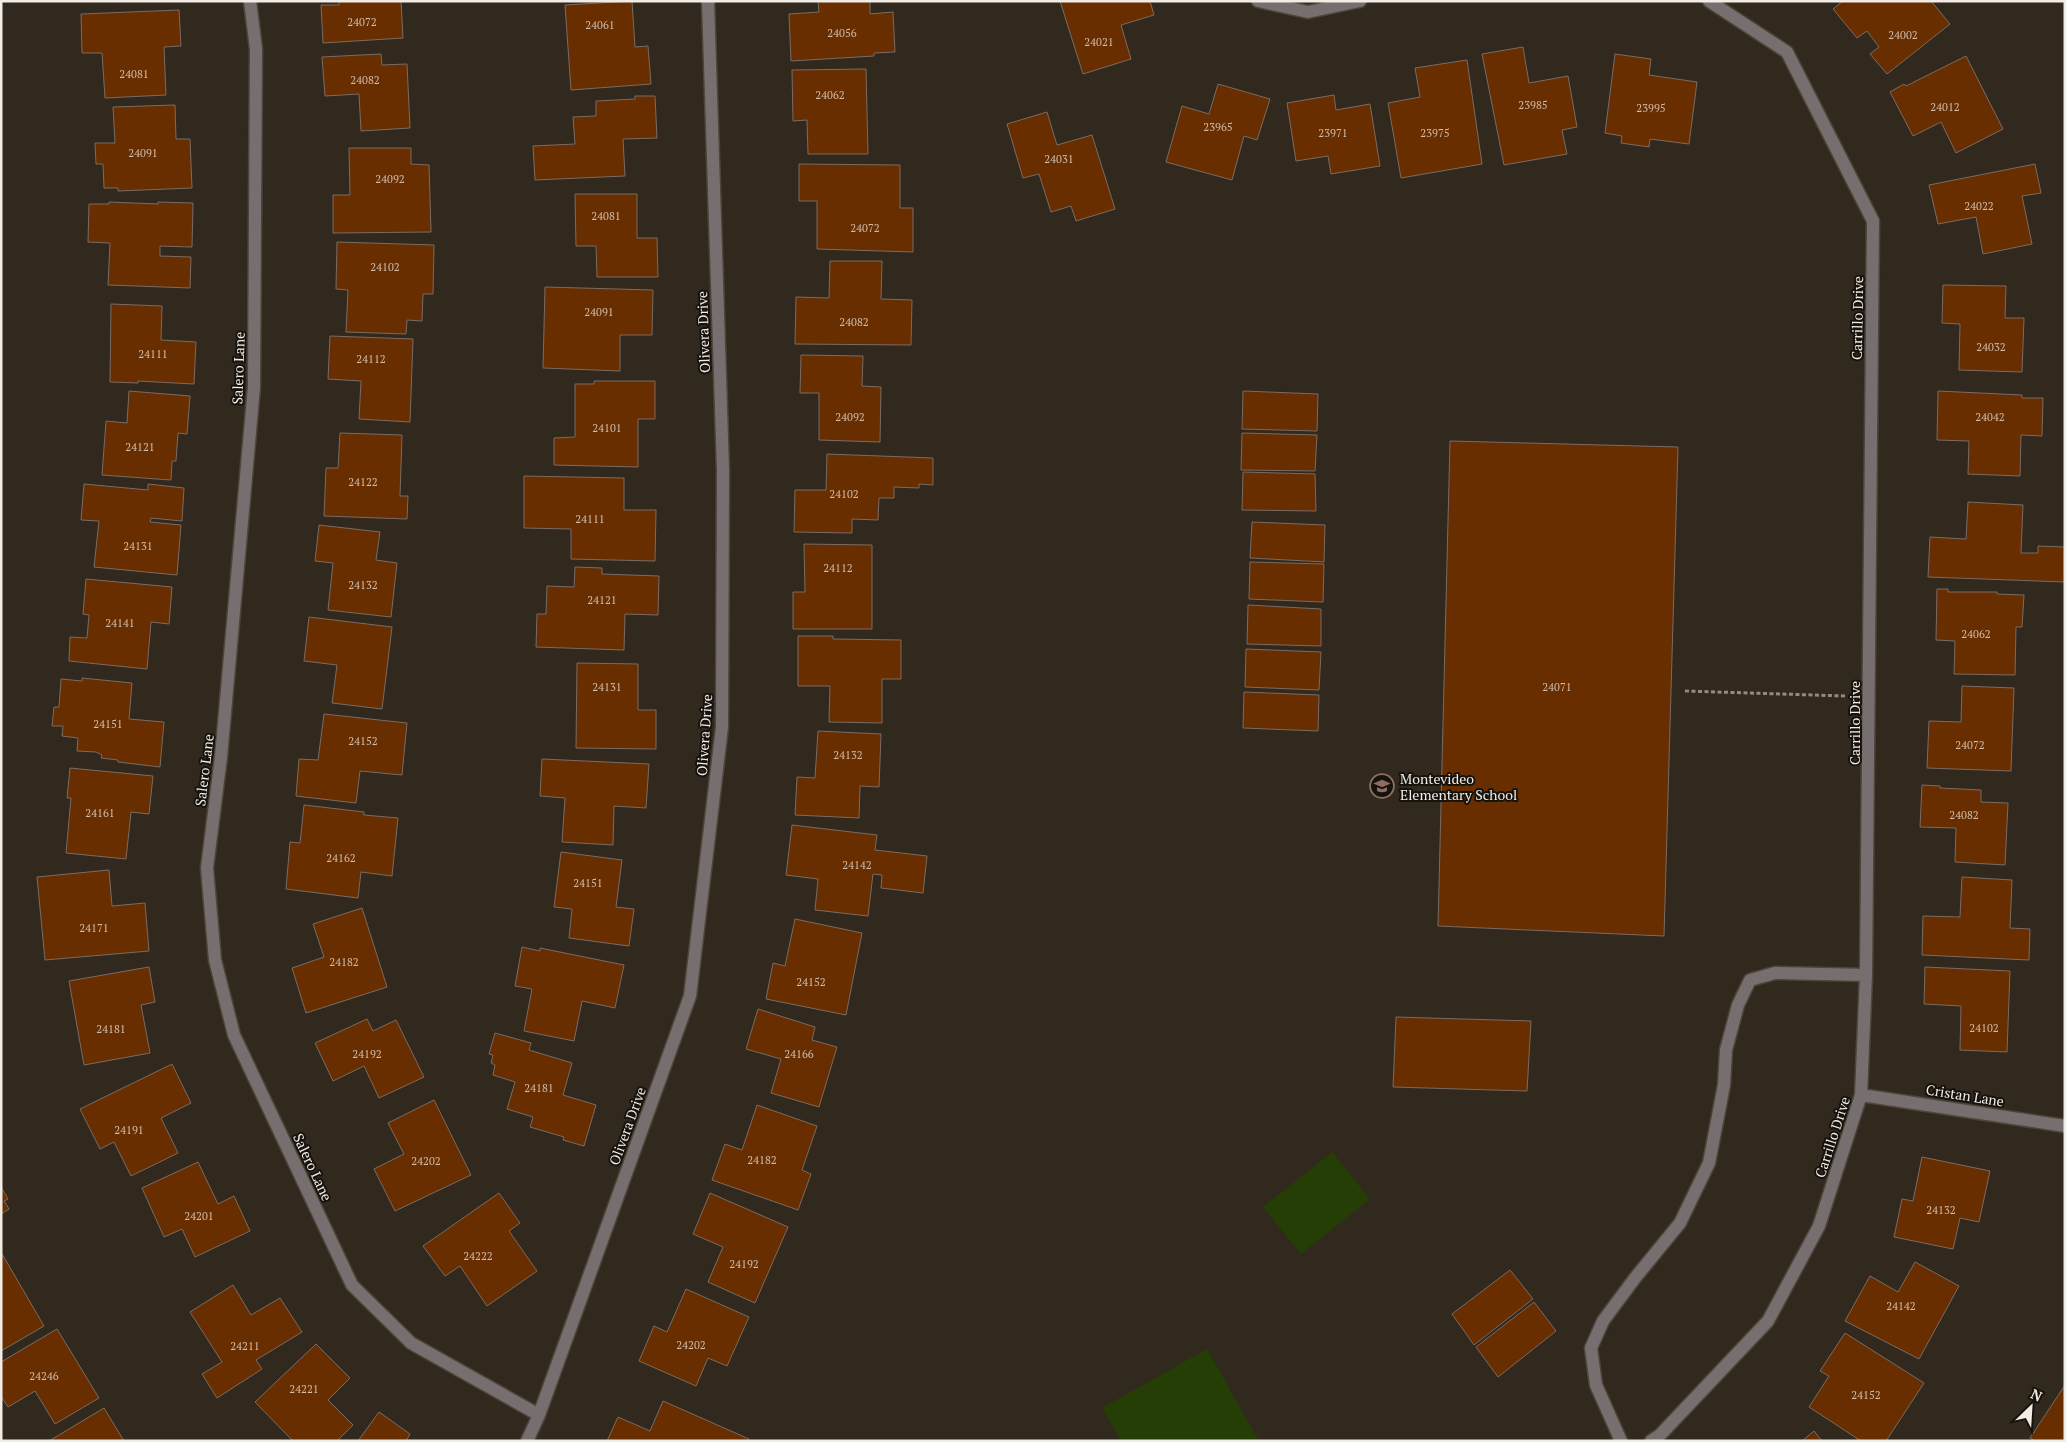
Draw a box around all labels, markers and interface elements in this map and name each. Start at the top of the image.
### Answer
house number: 24072 [347,15,377,29]
house number: 24061 [585,18,615,32]
house number: 24056 [827,26,857,40]
house number: 24002 [1888,28,1918,42]
house number: 24021 [1084,35,1114,49]
house number: 24081 [119,67,149,81]
house number: 24082 [350,73,380,87]
house number: 24062 [815,88,845,102]
house number: 23985 [1518,98,1548,112]
house number: 24012 [1930,100,1960,114]
house number: 23995 [1636,101,1666,115]
house number: 23965 [1203,120,1233,134]
house number: 23971 [1318,126,1348,140]
house number: 23975 [1420,126,1450,140]
house number: 24091 [128,146,158,160]
house number: 24031 [1044,152,1074,166]
house number: 24092 [375,172,405,186]
house number: 24022 [1964,199,1994,213]
house number: 24081 [591,209,621,223]
house number: 24072 [850,221,880,235]
house number: 24102 [370,260,400,274]
street label: Carrillo Drive [1847,276,1867,360]
street label: Olivera Drive [692,291,714,373]
house number: 24091 [584,305,614,319]
house number: 24082 [839,315,869,329]
street label: Salero Lane [227,331,249,405]
house number: 24032 [1976,340,2006,354]
house number: 24111 [138,347,168,361]
house number: 24112 [356,352,386,366]
house number: 24092 [835,410,865,424]
house number: 24042 [1975,410,2005,424]
house number: 24101 [592,421,622,435]
house number: 24121 [125,440,155,454]
house number: 24122 [348,475,378,489]
house number: 24102 [829,487,859,501]
house number: 24111 [575,512,605,526]
house number: 24131 [123,539,153,553]
house number: 24112 [823,561,853,575]
house number: 24132 [348,578,378,592]
house number: 24121 [587,593,617,607]
house number: 24141 [105,616,135,630]
house number: 24062 [1961,627,1991,641]
house number: 24131 [592,680,622,694]
house number: 24071 [1542,680,1572,694]
street label: Carrillo Drive [1845,681,1864,765]
street label: Olivera Drive [692,693,716,777]
house number: 24151 [93,717,123,731]
street label: Salero Lane [190,733,218,807]
house number: 24152 [348,734,378,748]
house number: 24072 [1955,738,1985,752]
house number: 24132 [833,748,863,762]
place label: Montevideo Elementary School [1400,769,1517,804]
school or university icon: Montevideo Elementary School [1369,773,1395,799]
house number: 24161 [85,806,115,820]
house number: 24082 [1949,808,1979,822]
house number: 24162 [326,851,356,865]
house number: 24142 [842,858,872,872]
house number: 24151 [573,876,603,890]
house number: 24171 [79,921,109,935]
house number: 24182 [329,955,359,969]
house number: 24152 [796,975,826,989]
house number: 24102 [1969,1021,1999,1035]
house number: 24181 [96,1022,126,1036]
house number: 24192 [352,1047,382,1061]
house number: 24166 [784,1047,814,1061]
street label: Cristan Lane [1925,1079,2005,1111]
house number: 24181 [524,1081,554,1095]
street label: Olivera Drive [604,1084,650,1168]
street label: Carrillo Drive [1810,1094,1854,1180]
house number: 24191 [114,1123,144,1137]
street label: Salero Lane [289,1130,337,1204]
house number: 24182 [747,1153,777,1167]
house number: 24202 [411,1154,441,1168]
house number: 24132 [1926,1203,1956,1217]
house number: 24201 [184,1209,214,1223]
house number: 24222 [463,1249,493,1263]
house number: 24192 [729,1257,759,1271]
house number: 24142 [1886,1299,1916,1313]
house number: 24202 [676,1338,706,1352]
house number: 24211 [230,1339,260,1353]
house number: 24246 [29,1369,59,1383]
house number: 24221 [289,1382,319,1396]
north arrow [2006,1382,2056,1432]
text: N [2028,1384,2046,1406]
house number: 24152 [1851,1388,1881,1402]

